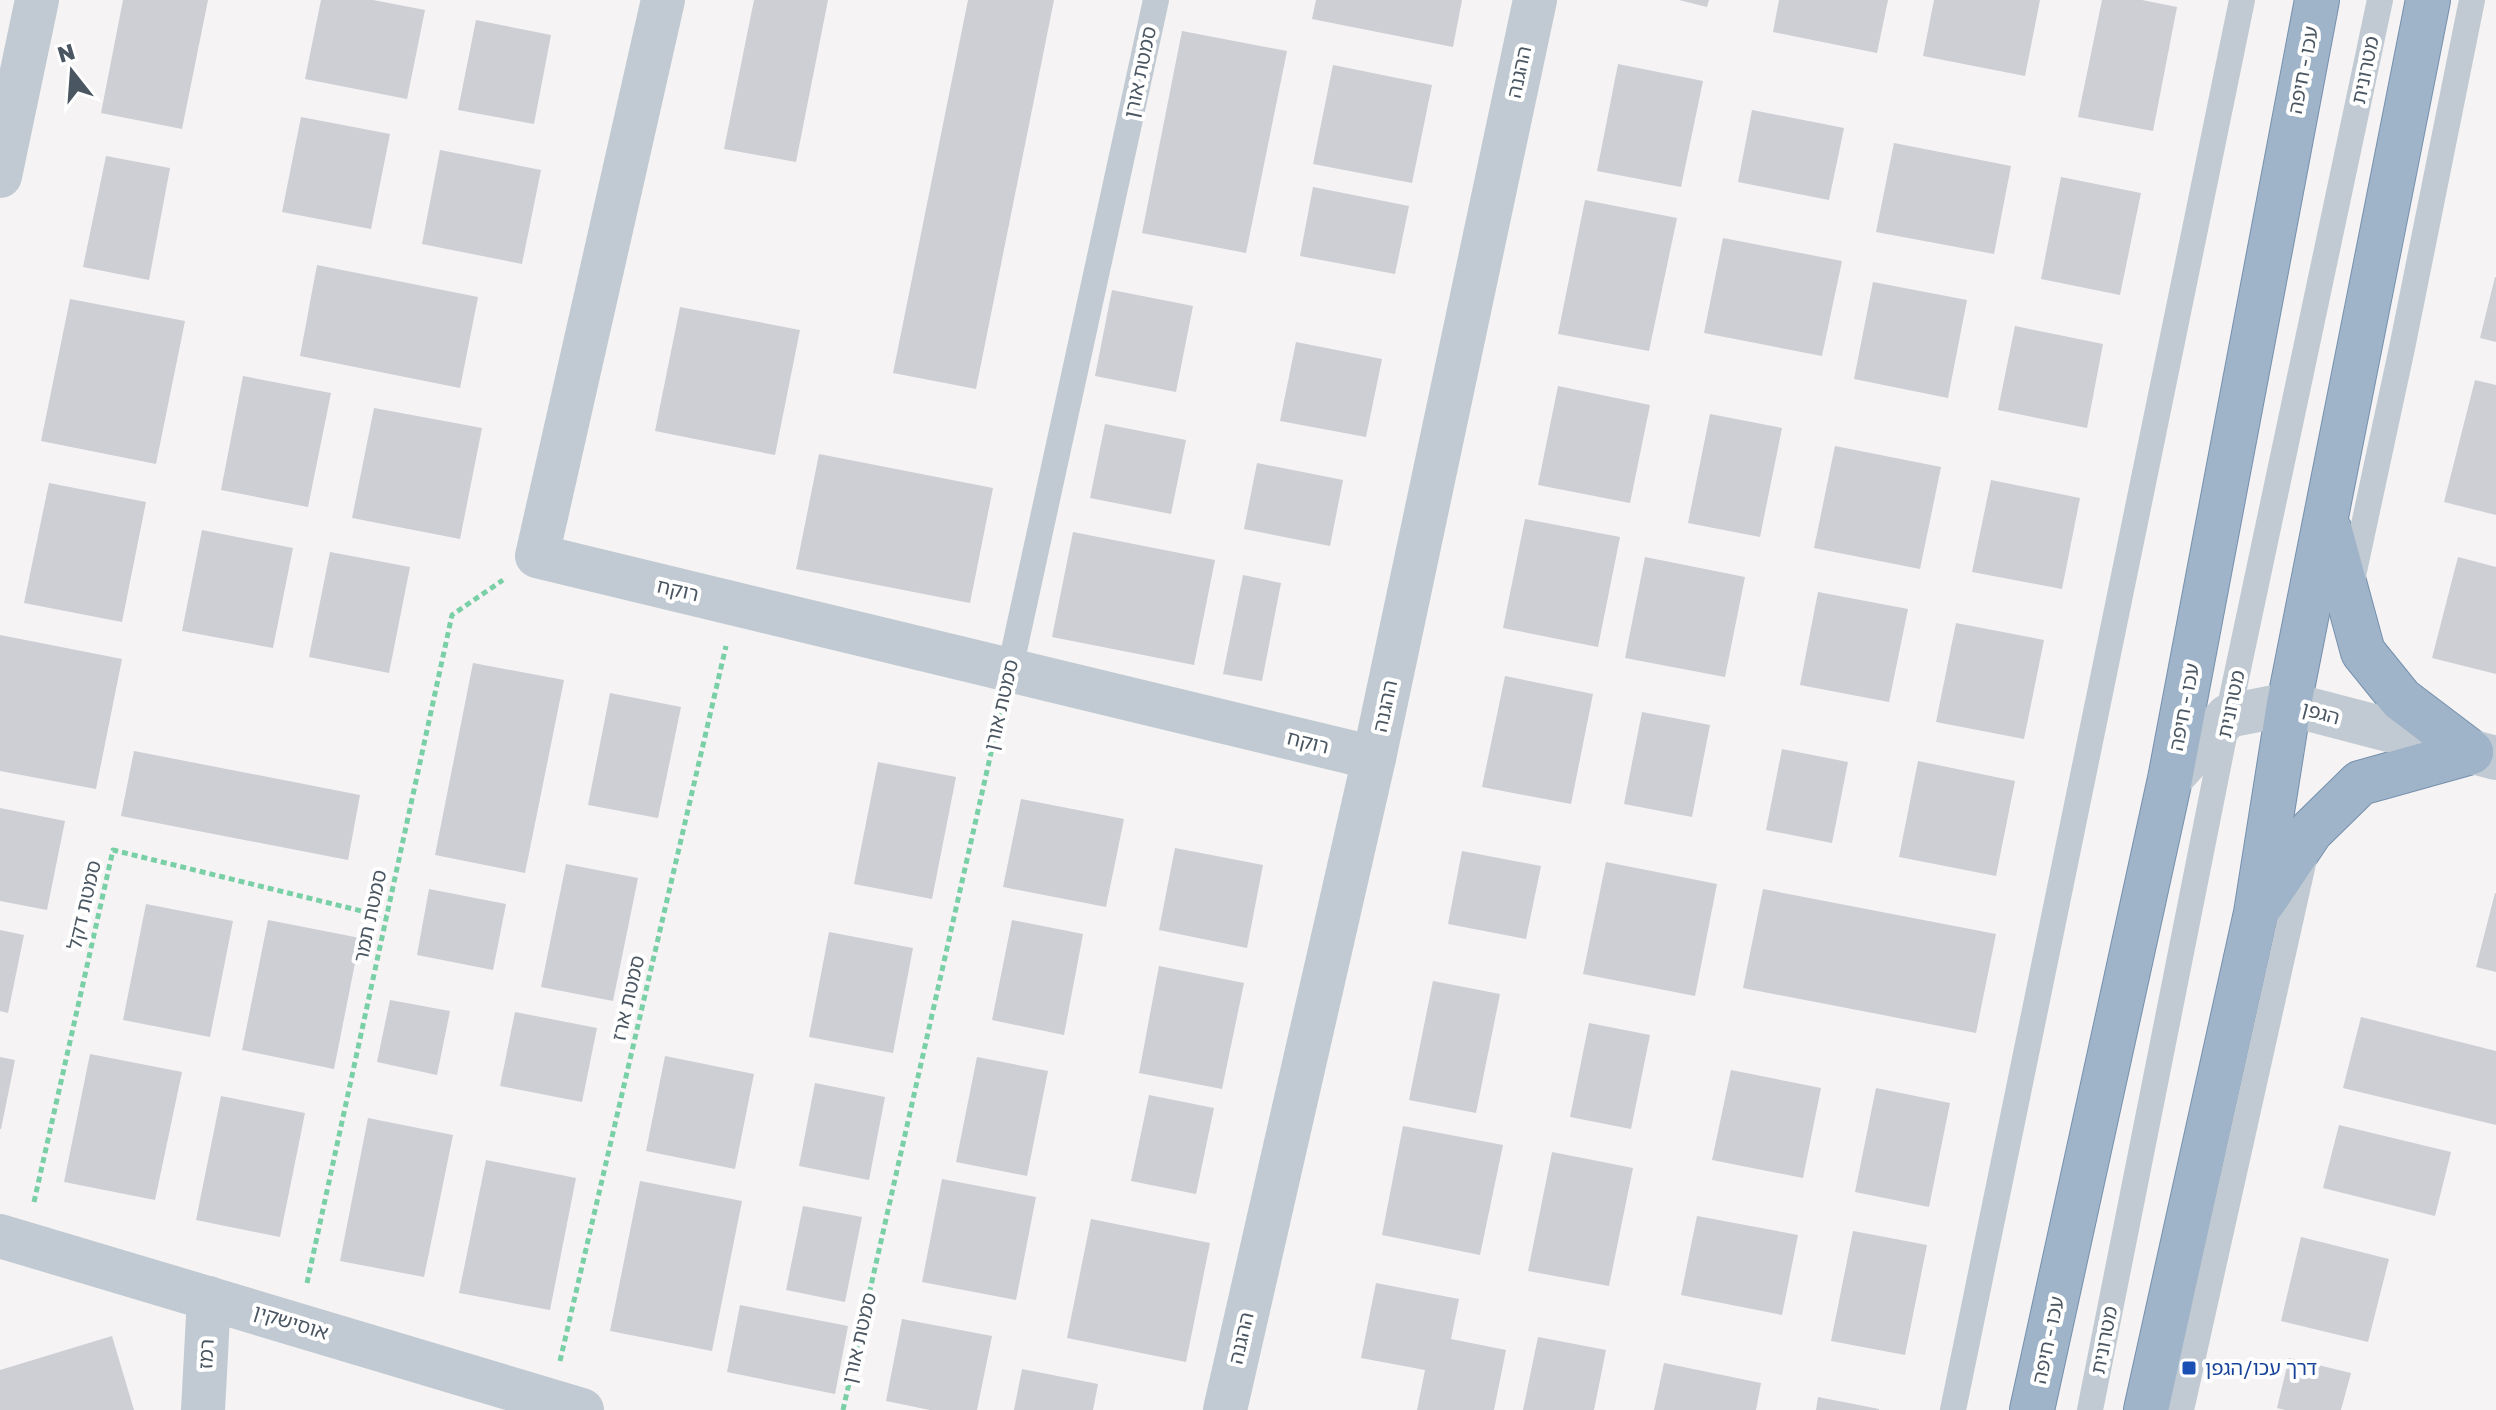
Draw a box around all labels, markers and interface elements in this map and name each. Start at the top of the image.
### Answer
street label: סמטת אורן [1118,24,1160,120]
street label: עכו - חיפה [2282,24,2322,116]
north arrow [32,32,112,112]
street label: מטרונית [2345,34,2383,106]
text: N [54,37,78,68]
street label: ההגנה [1501,44,1535,100]
street label: רוקח [655,573,702,605]
street label: סמטת אורן [978,657,1022,753]
street label: עכו - חיפה [2163,661,2203,753]
street label: מטרונית [2211,668,2249,740]
street label: ההגנה [1367,678,1401,734]
street label: הגפן [2300,696,2343,729]
street label: רוקח [1285,724,1332,758]
street label: סמטת דקל [61,858,105,952]
street label: סמטת תמר [347,867,391,964]
street label: סמטת ארז [606,953,649,1043]
street label: סמטת אורן [836,1290,880,1386]
street label: עכו - חיפה [2026,1294,2068,1386]
street label: אוסישקין [251,1298,332,1344]
street label: מטרונית [2085,1304,2121,1376]
street label: ההגנה [1222,1309,1258,1366]
street label: רמז [192,1338,218,1370]
place label: דרך עכו/הגפן [2205,1355,2317,1379]
marker: דרך עכו/הגפן [2180,1359,2198,1377]

